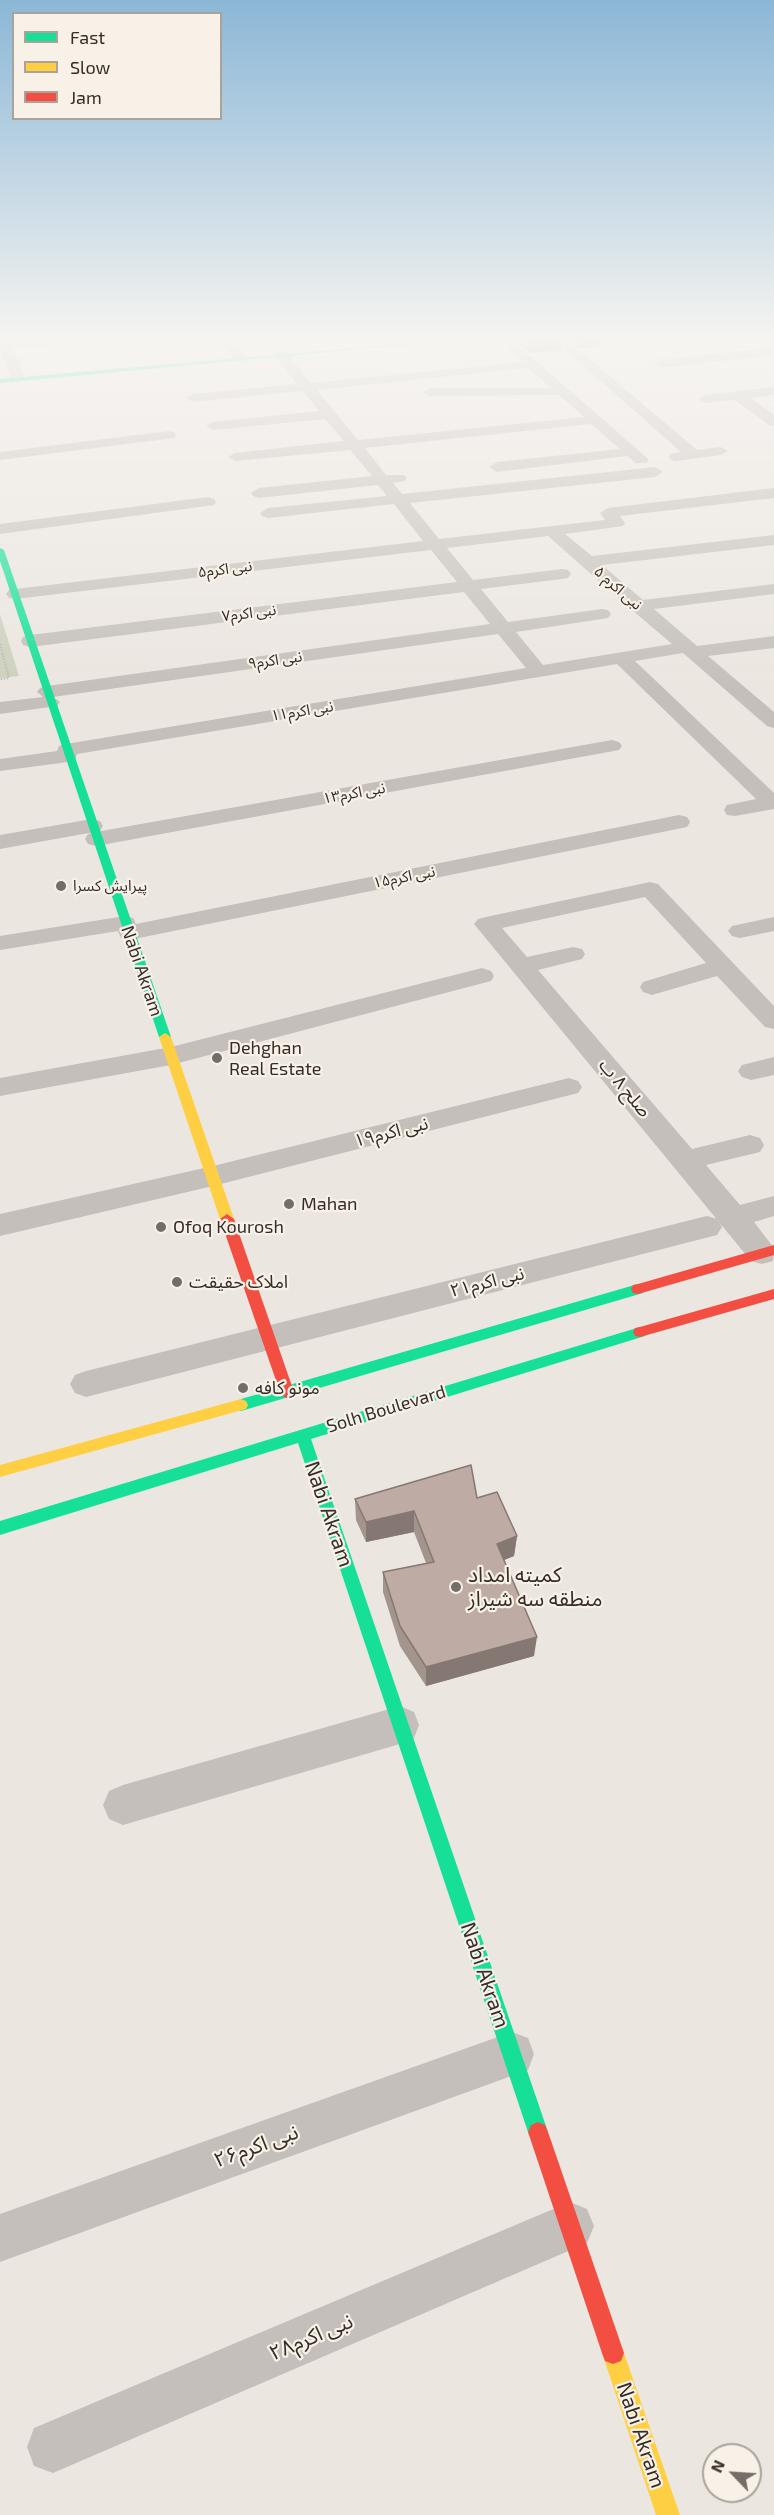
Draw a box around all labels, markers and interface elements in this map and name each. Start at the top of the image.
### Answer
legend [12,12,222,120]
text: Fast [70,26,105,48]
text: Slow [70,56,110,78]
text: Jam [70,86,102,108]
street label: نبی اکرم۵ [197,557,253,581]
street label: نبی اکرم ۵ [590,562,646,614]
street label: نبی اکرم۷ [221,601,277,625]
street label: نبی اکرم۹ [247,647,303,673]
street label: نبی اکرم۱۱ [269,697,335,725]
street label: نبی اکرم۱۳ [321,779,387,807]
street label: نبی اکرم۱۵ [371,862,437,892]
place label: پیرایش کسرا [73,877,147,895]
marker: پیرایش کسرا [54,879,68,893]
street label: Nabi Akram [116,923,168,1019]
place label: Dehghan Real Estate [229,1037,321,1080]
marker: Dehghan Real Estate [210,1051,224,1065]
street label: صلح ۸ ب [594,1054,656,1122]
street label: نبی اکرم۱۹ [352,1112,430,1152]
place label: Mahan [301,1193,357,1215]
marker: Mahan [282,1197,296,1211]
place label: Ofoq Kourosh [173,1216,284,1238]
marker: Ofoq Kourosh [154,1220,168,1234]
street label: نبی اکرم۲۱ [448,1262,526,1302]
place label: املاک حقیقت [189,1271,288,1293]
marker: املاک حقیقت [170,1275,184,1289]
place label: مونو کافه [255,1377,320,1399]
marker: مونو کافه [236,1381,250,1395]
street label: Solh Boulevard [324,1381,448,1437]
street label: Nabi Akram [299,1458,359,1570]
place label: کمیته امداد منطقه سه شیراز [468,1562,603,1612]
marker: کمیته امداد منطقه سه شیراز [449,1580,463,1594]
street label: Nabi Akram [455,1919,515,2031]
street label: نبی اکرم۲۶ [210,2119,302,2173]
street label: نبی اکرم۲۸ [265,2308,357,2366]
street label: Nabi Akram [611,2379,671,2491]
north arrow [702,2443,762,2503]
text: N [706,2457,728,2475]

